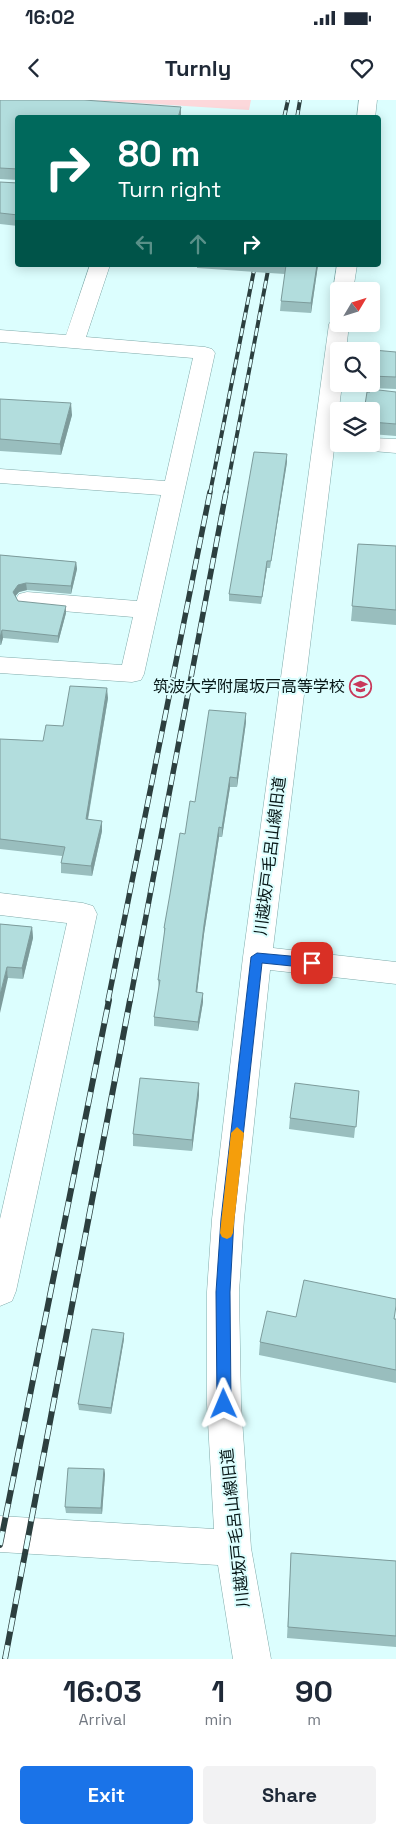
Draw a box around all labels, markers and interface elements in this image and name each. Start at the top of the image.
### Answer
text: 16:02 [25,5,75,30]
icon: back [20,54,48,82]
text: Turnly [165,54,231,82]
icon: heart [348,54,376,82]
text: 80 m [118,132,200,176]
icon: right [35,135,100,200]
text: Turn right [118,175,221,203]
icon: left [131,230,159,258]
icon: ahead [184,230,212,258]
icon: right [237,230,265,258]
north arrow [330,282,380,332]
map controls [330,282,380,452]
button: search [330,342,380,392]
button: layers [330,402,380,452]
school or university icon: 筑波大学附属坂戸高等学校 [349,674,373,698]
place label: 筑波大学附属坂戸高等学校 [153,676,345,697]
street label: 川越坂戸毛呂山線旧道 [250,775,290,937]
pin [291,942,333,984]
icon: arrive [298,949,326,977]
position arrow [197,1377,249,1429]
street label: 川越坂戸毛呂山線旧道 [216,1447,254,1609]
text: 16:03 [63,1672,142,1711]
text: 1 [212,1672,225,1711]
text: 90 [295,1672,333,1711]
text: Arrival [79,1709,126,1730]
text: min [205,1709,232,1730]
text: m [307,1709,321,1730]
button: Exit [20,1766,193,1824]
button: Share [203,1766,376,1824]

